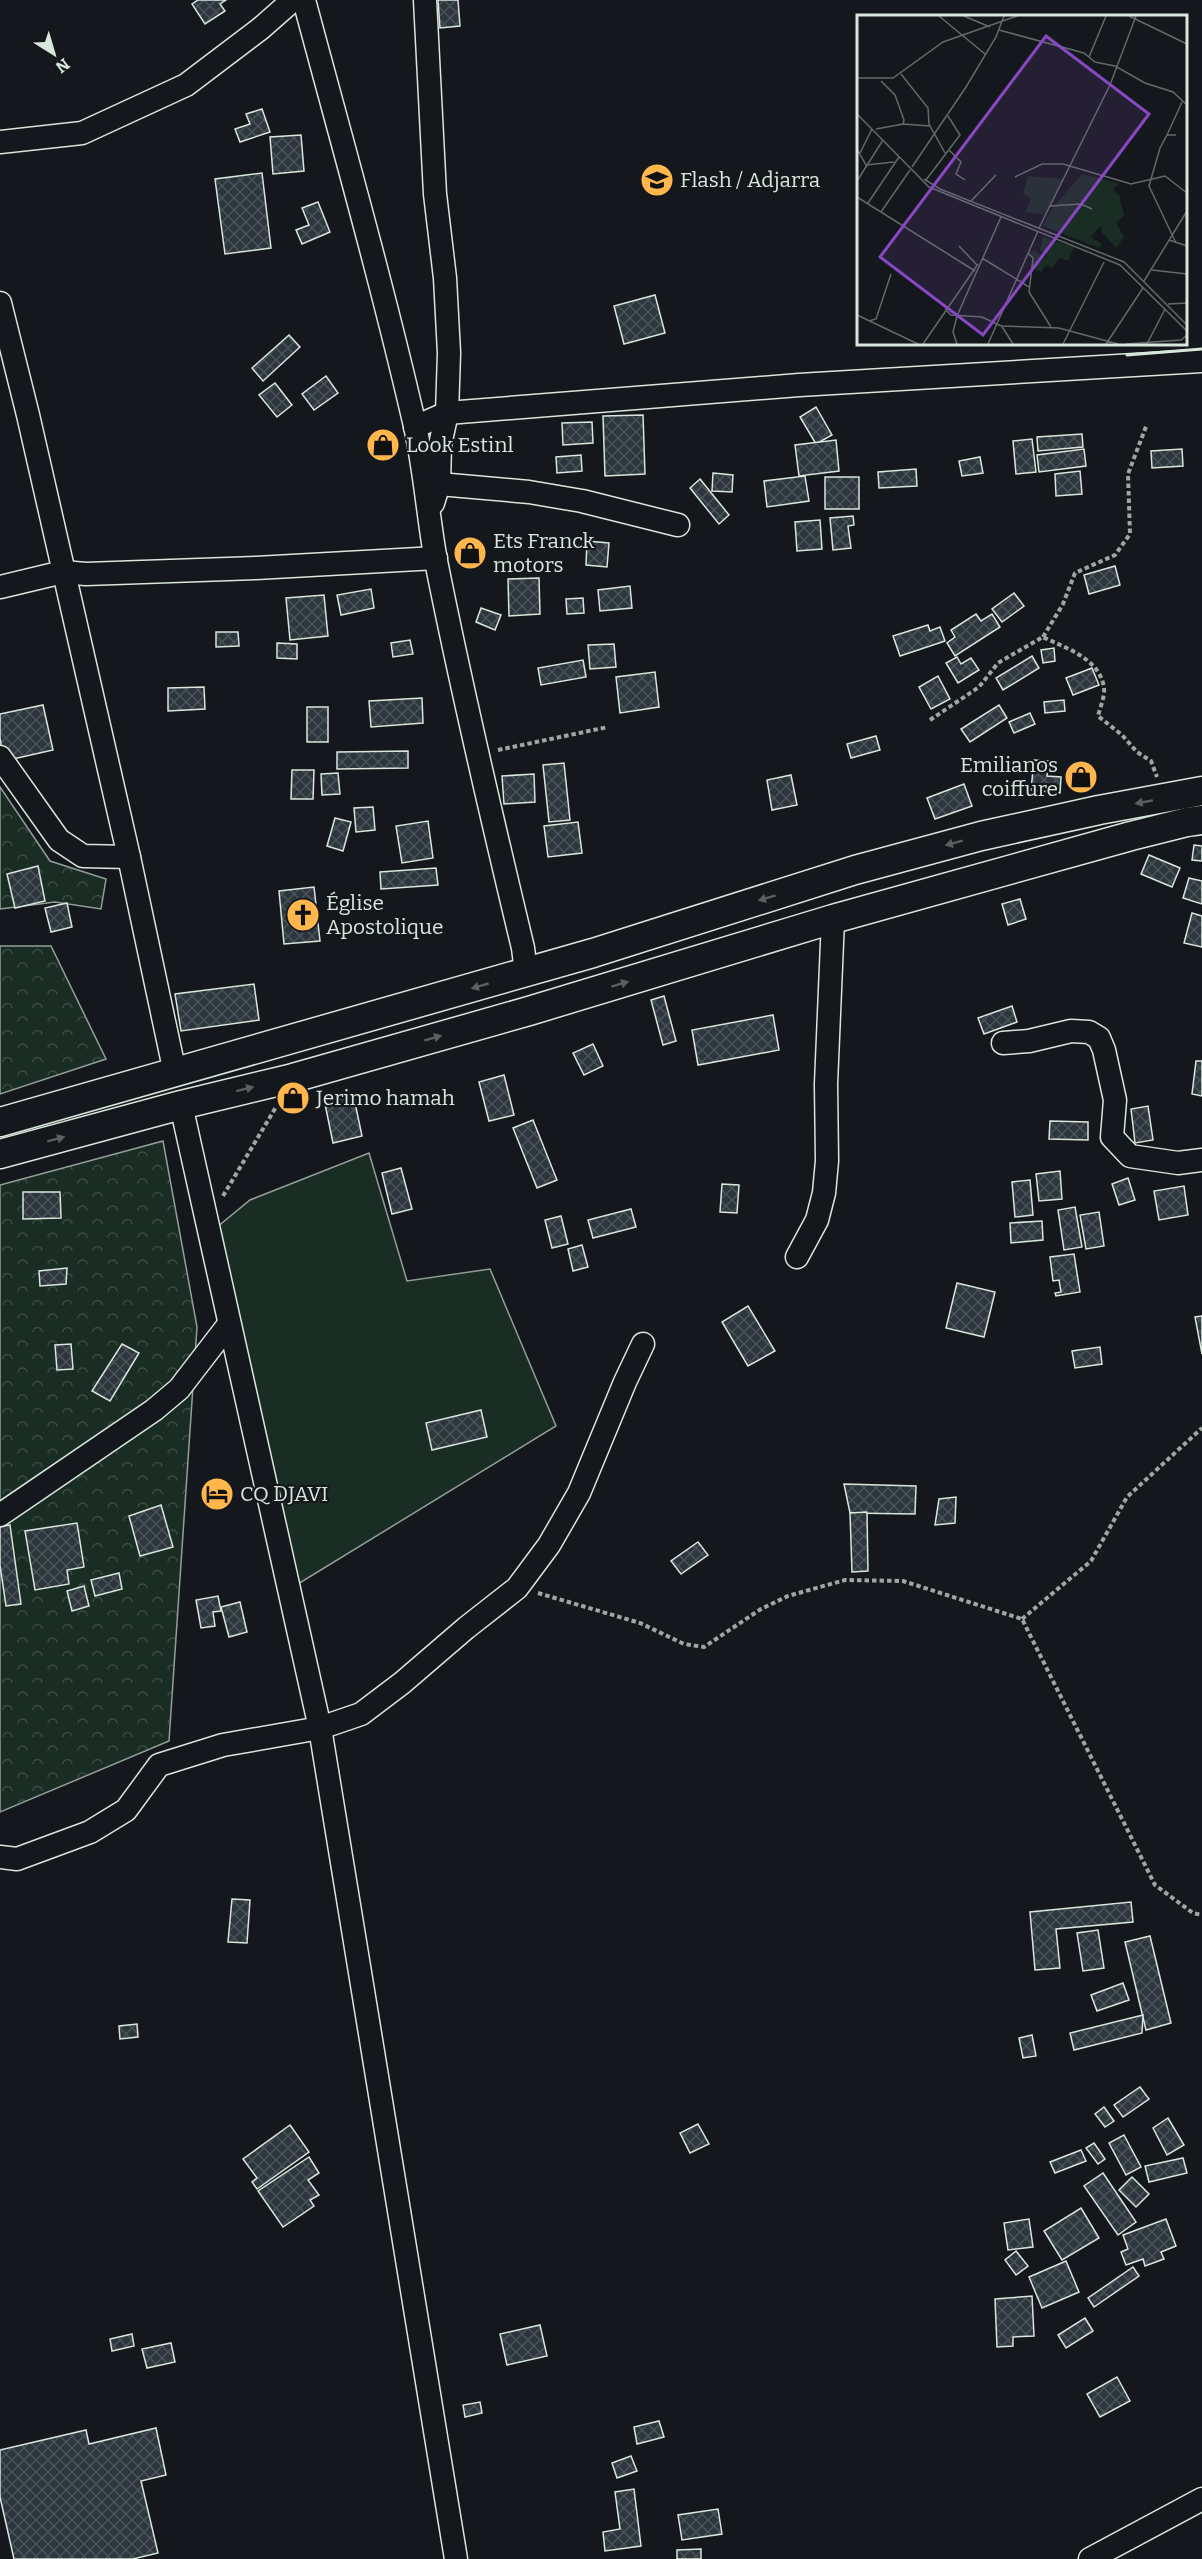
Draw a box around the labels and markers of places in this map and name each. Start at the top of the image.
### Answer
school or university icon: Flash / Adjarra [639,162,675,198]
place label: Flash / Adjarra [680,167,821,193]
shop icon: Look Estinl [365,427,401,463]
place label: Look Estinl [406,432,514,458]
place label: Ets Franck motors [493,528,595,578]
shop icon: Ets Franck motors [452,535,488,571]
place label: Emilianos coiffure [960,752,1058,802]
shop icon: Emilianos coiffure [1063,759,1099,795]
place label: Église Apostolique [326,890,443,940]
church icon: Église Apostolique [285,897,321,933]
shop icon: Jerimo hamah [275,1080,311,1116]
place label: Jerimo hamah [315,1085,455,1111]
hotel icon: CQ DJAVI [199,1476,235,1512]
place label: CQ DJAVI [240,1481,328,1507]

